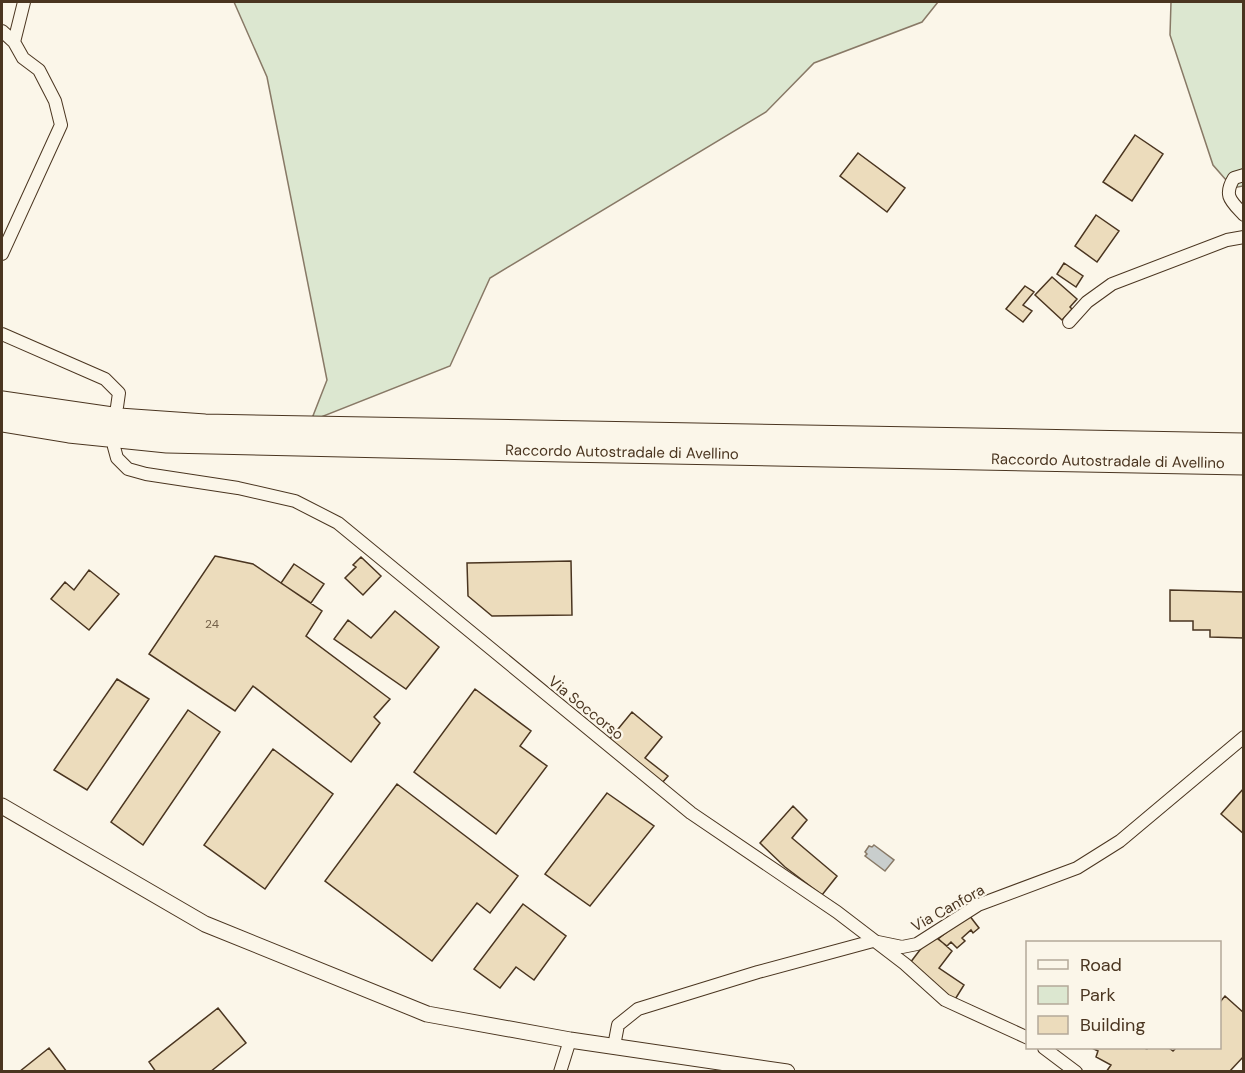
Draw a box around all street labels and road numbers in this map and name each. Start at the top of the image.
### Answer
street label: Raccordo Autostradale di Avellino [505,440,739,464]
street label: Raccordo Autostradale di Avellino [991,449,1225,473]
street label: Via Soccorso [544,671,628,745]
street label: Via Canfora [908,880,988,936]

